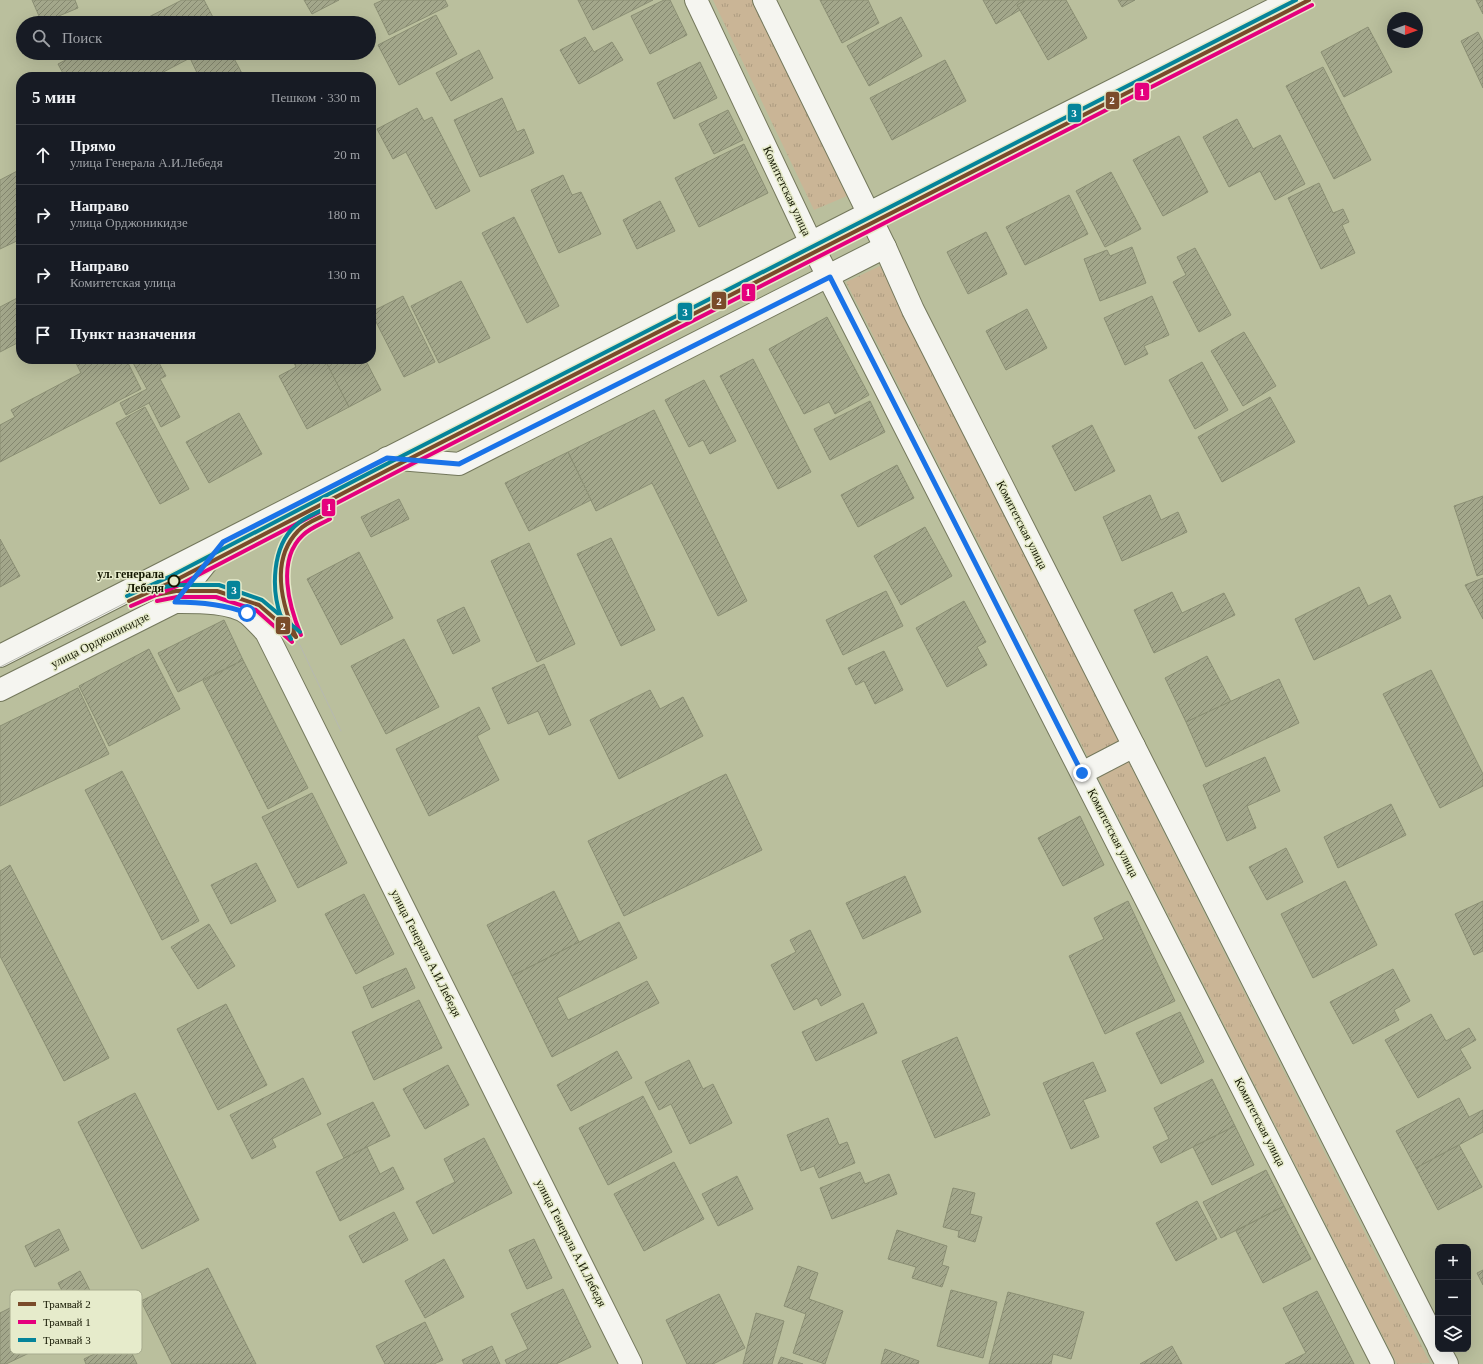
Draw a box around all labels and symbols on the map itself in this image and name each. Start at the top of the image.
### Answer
north arrow [1387,12,1423,48]
line badge: 1 [1134,82,1150,101]
text: 1 [1139,86,1145,98]
line badge: 2 [1105,91,1120,110]
text: 2 [1109,94,1115,106]
line badge: 3 [1067,103,1082,123]
text: 3 [1071,107,1077,119]
street label: Комитетская улица [760,144,814,239]
line badge: 1 [741,283,756,302]
text: 1 [745,286,751,298]
line badge: 2 [711,291,727,310]
text: 2 [716,295,722,307]
line badge: 3 [677,302,693,321]
text: 3 [682,306,688,318]
street label: Комитетская улица [994,478,1051,572]
line badge: 1 [321,498,336,517]
text: 1 [326,501,332,513]
place label: ул. генерала Лебедя [97,567,165,595]
marker: ул. генерала Лебедя [167,574,181,588]
line badge: 3 [226,580,241,600]
text: 3 [231,584,237,596]
route start [238,604,256,622]
street label: улица Орджоникидзе [48,609,152,671]
line badge: 2 [275,616,291,635]
text: 2 [280,620,286,632]
route end [1073,764,1091,782]
street label: Комитетская улица [1085,786,1142,880]
street label: улица Генерала А.И.Лебедя [388,887,464,1019]
street label: Комитетская улица [1232,1075,1289,1169]
street label: улица Генерала А.И.Лебедя [533,1177,609,1309]
legend [10,1290,142,1354]
text: Трамвай 2 [43,1298,91,1310]
text: Трамвай 1 [43,1316,91,1328]
text: Трамвай 3 [43,1334,91,1346]

